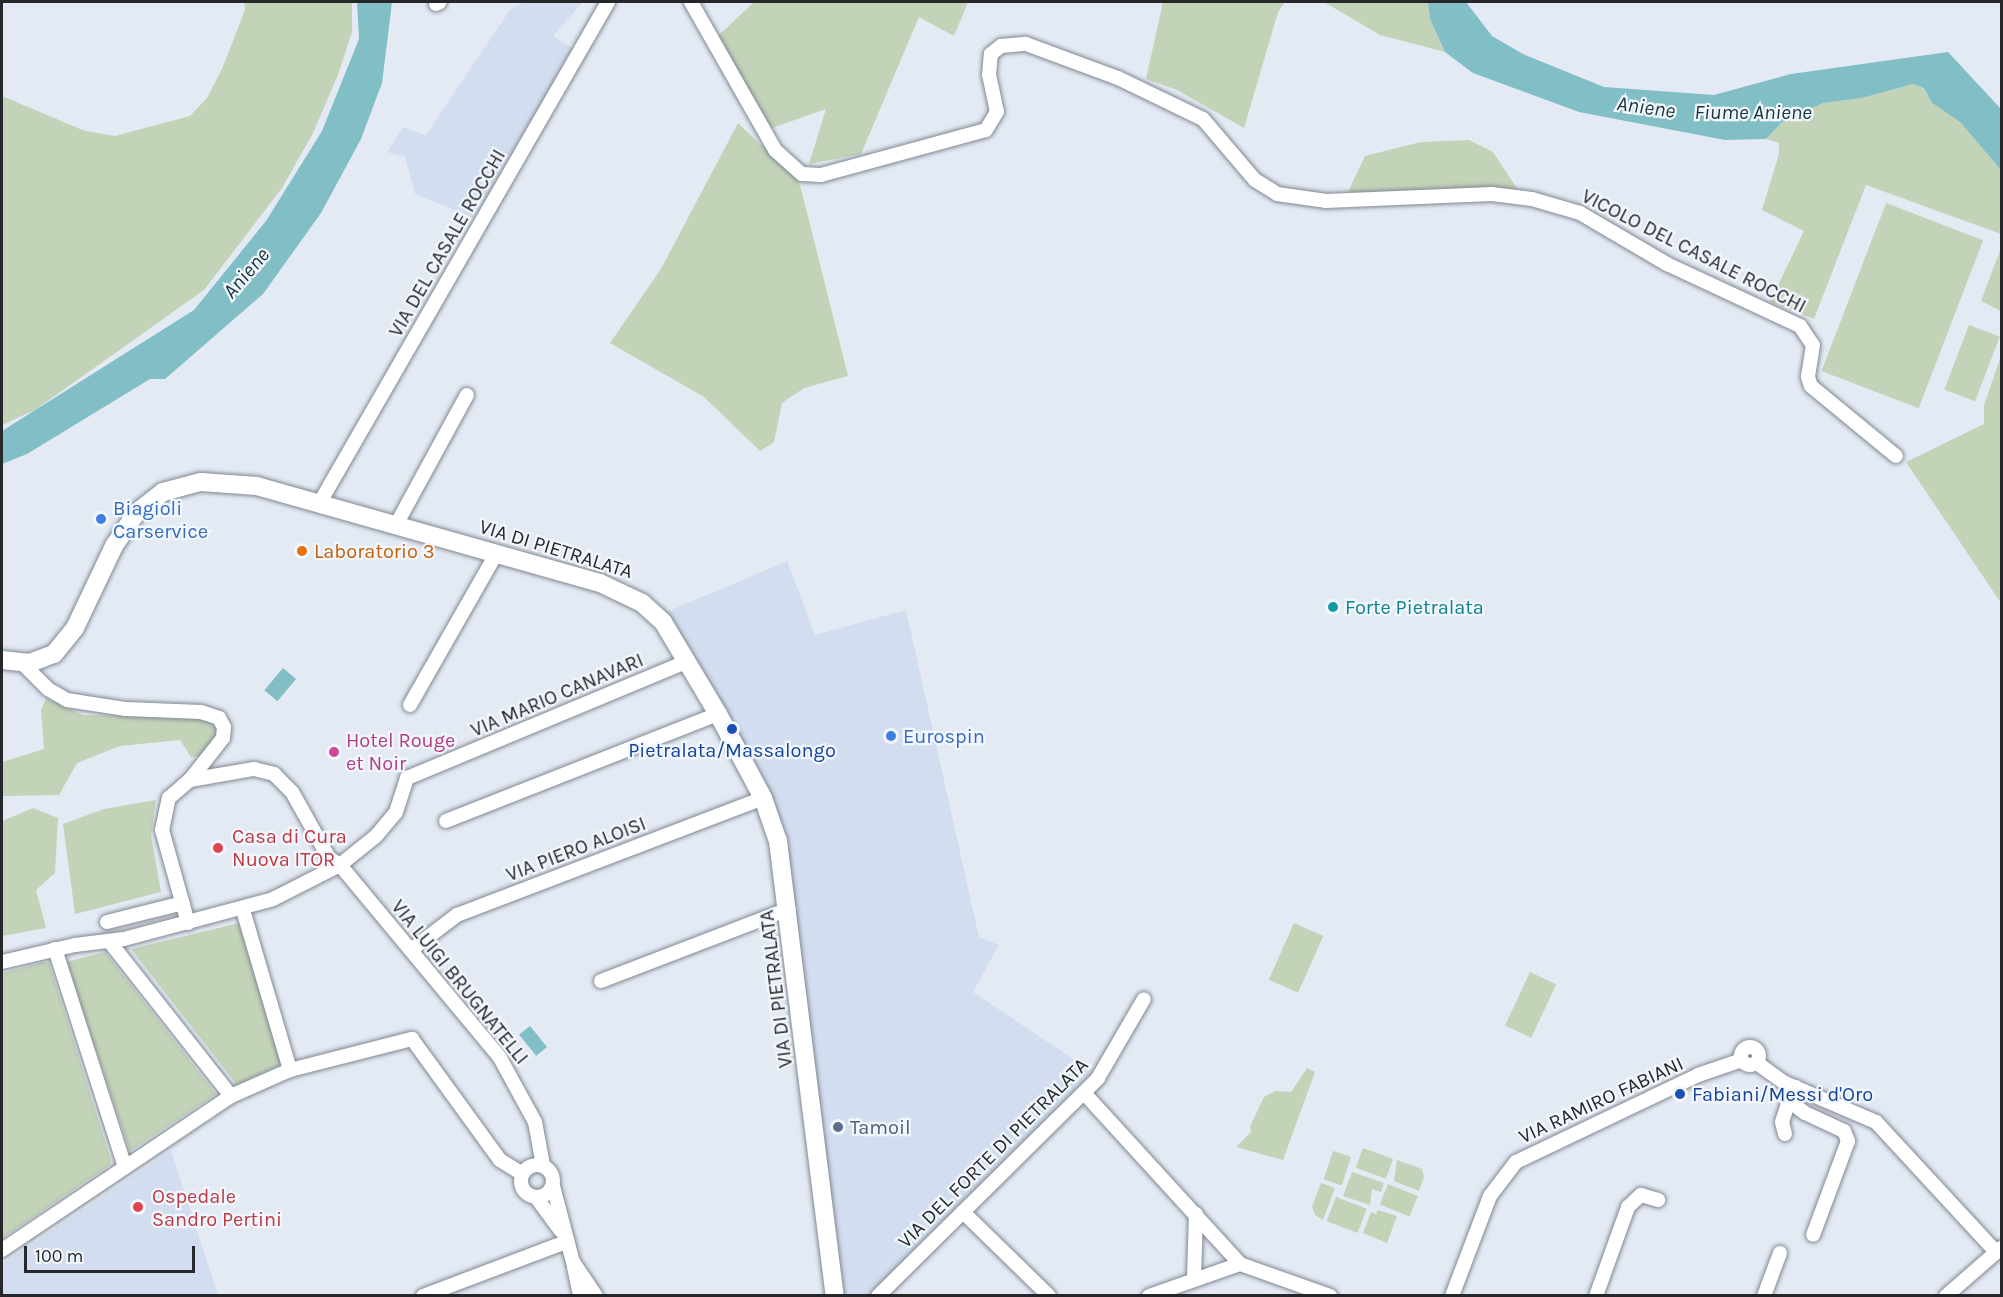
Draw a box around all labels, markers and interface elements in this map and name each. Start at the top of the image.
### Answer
water label: Aniene [1615,90,1677,124]
water label: Fiume Aniene [1694,99,1812,125]
street label: VIA DEL CASALE ROCCHI [383,145,511,341]
street label: VICOLO DEL CASALE ROCCHI [1578,184,1810,318]
water label: Aniene [217,243,275,303]
place label: Biagioli Carservice [113,496,208,543]
marker: Biagioli Carservice [94,512,108,526]
street label: VIA DI PIETRALATA [476,514,636,584]
place label: Laboratorio 3 [314,539,435,563]
marker: Laboratorio 3 [295,544,309,558]
place label: Forte Pietralata [1345,595,1484,619]
marker: Forte Pietralata [1326,600,1340,614]
street label: VIA MARIO CANAVARI [467,648,647,742]
marker: Pietralata/Massalongo [725,722,739,736]
place label: Eurospin [903,724,985,748]
place label: Hotel Rouge et Noir [346,728,455,775]
marker: Eurospin [884,729,898,743]
place label: Pietralata/Massalongo [628,738,836,762]
marker: Hotel Rouge et Noir [327,745,341,759]
street label: VIA PIERO ALOISI [503,811,649,887]
place label: Casa di Cura Nuova ITOR [232,825,347,872]
marker: Casa di Cura Nuova ITOR [209,839,227,857]
street label: VIA LUIGI BRUGNATELLI [386,895,534,1069]
street label: VIA DI PIETRALATA [754,909,798,1069]
street label: VIA RAMIRO FABIANI [1515,1051,1687,1149]
street label: VIA DEL FORTE DI PIETRALATA [893,1053,1093,1253]
place label: Fabiani/Messi d'Oro [1692,1082,1873,1106]
marker: Fabiani/Messi d'Oro [1673,1087,1687,1101]
place label: Tamoil [850,1115,910,1139]
marker: Tamoil [831,1120,845,1134]
place label: Ospedale Sandro Pertini [152,1184,282,1231]
marker: Ospedale Sandro Pertini [129,1198,147,1216]
scale bar [27,1234,198,1272]
text: 100 m [35,1245,83,1267]

